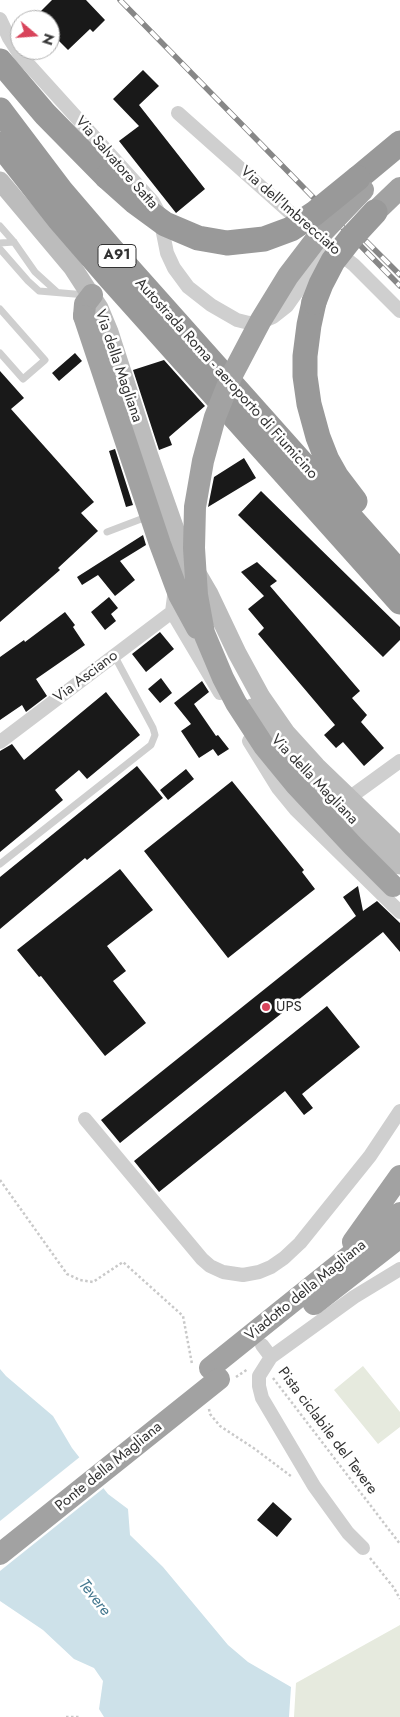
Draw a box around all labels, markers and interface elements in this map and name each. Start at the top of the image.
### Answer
north arrow [10,10,60,60]
text: N [37,31,60,48]
street label: Via Salvatore Satta [71,113,161,213]
street label: Via dell'Imbrecciato [236,163,344,259]
road number: A91 [98,245,136,268]
street label: Autostrada Roma - aeroporto di Fiumicino [131,275,321,483]
street label: Via della Magliana [90,307,146,425]
street label: Via Asciano [50,647,122,707]
street label: Via della Magliana [267,731,361,829]
place label: UPS [276,998,302,1016]
marker: UPS [260,1001,272,1013]
street label: Viadotto della Magliana [242,1237,370,1345]
street label: Pista ciclabile del Tevere [273,1364,381,1498]
street label: Ponte della Magliana [52,1418,166,1516]
water label: Tevere [74,1576,114,1620]

